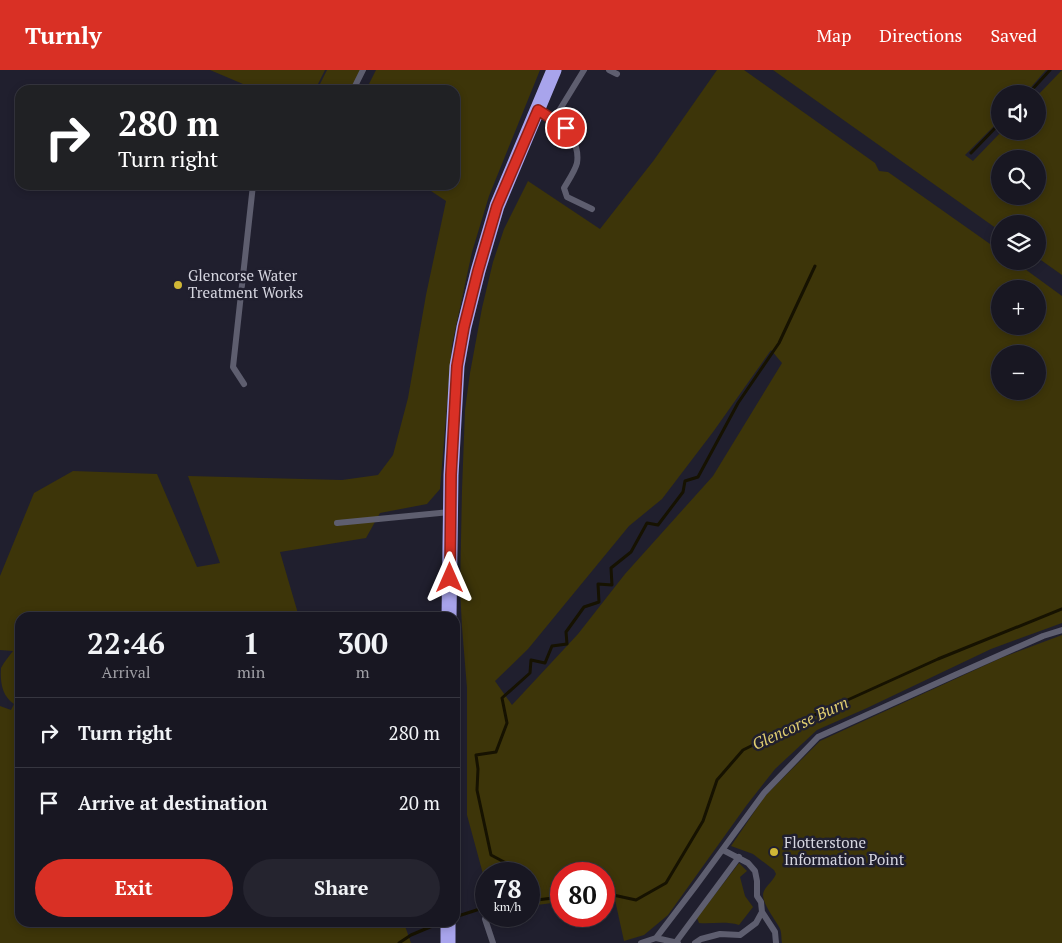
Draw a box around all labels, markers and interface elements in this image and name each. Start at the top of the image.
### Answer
text: Turnly [25,19,102,51]
text: Map [816,23,851,47]
text: Directions [879,23,962,47]
text: Saved [990,23,1037,47]
map controls [991,85,1046,400]
button: sound [991,85,1046,140]
text: 280 m [118,100,219,146]
icon: right [35,105,100,170]
pin [545,107,587,149]
icon: arrive [552,114,580,142]
text: Turn right [118,144,218,173]
button: search [991,150,1046,205]
button: layers [991,215,1046,270]
place label: Glencorse Water Treatment Works [188,265,303,302]
marker: Glencorse Water Treatment Works [172,279,184,291]
button: + [991,280,1046,335]
button: − [991,345,1046,400]
position arrow [423,551,475,603]
text: 22:46 [87,623,165,663]
text: 1 [243,623,260,663]
text: 300 [337,623,388,663]
text: Arrival [101,661,151,683]
text: min [237,661,265,683]
text: m [356,661,369,683]
water label: Glencorse Burn [748,691,852,755]
icon: right [35,719,63,747]
text: Turn right [78,720,172,745]
text: 280 m [389,720,440,745]
icon: arrive [35,789,63,817]
text: Arrive at destination [78,790,267,815]
text: 20 m [399,790,440,815]
place label: Flotterstone Information Point [784,832,905,869]
marker: Flotterstone Information Point [768,846,780,858]
button: Exit [35,859,233,917]
button: Share [243,859,440,917]
speed limit sign: 80 [550,862,615,927]
text: 78 [493,872,522,905]
text: km/h [494,899,521,914]

